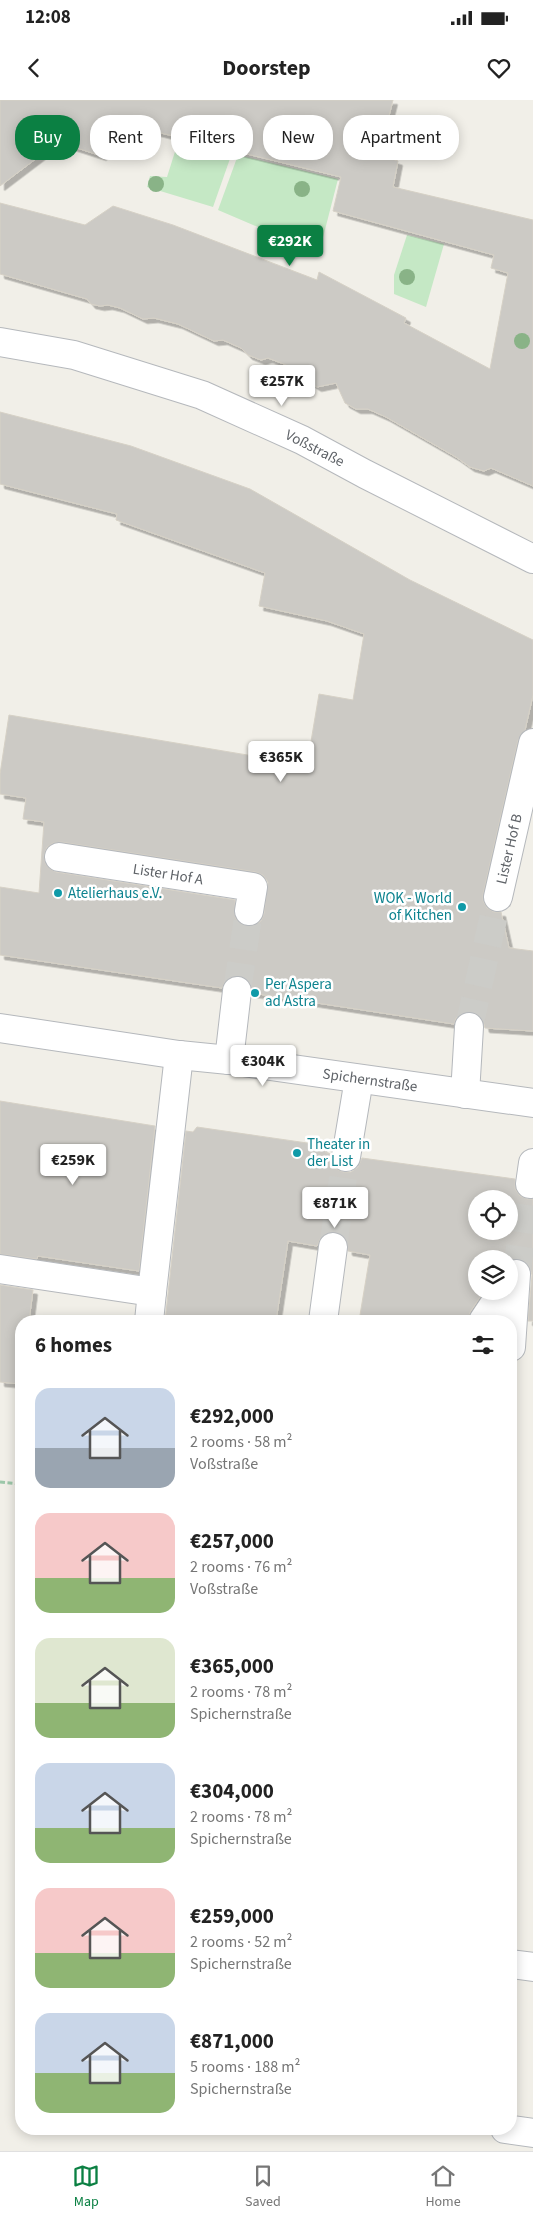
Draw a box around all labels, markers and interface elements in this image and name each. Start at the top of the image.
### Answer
text: 12:08 [25,4,71,31]
text: Doorstep [222,52,311,84]
icon: back [20,54,48,82]
icon: heart [485,54,513,82]
chip: Buy [15,115,80,160]
chip: Rent [90,115,161,160]
chip: Filters [171,115,253,160]
chip: New [263,115,333,160]
chip: Apartment [343,115,459,160]
pin: €292K [255,224,325,267]
text: €292K [268,230,312,252]
pin: €257K [247,364,317,407]
text: €257K [260,370,304,392]
street label: Voßstraße [282,425,348,472]
pin: €365K [246,740,316,783]
text: €365K [259,746,303,768]
street label: Lister Hof B [491,812,528,886]
street label: Lister Hof A [131,859,205,891]
place label: Atelierhaus e.V. [68,883,162,904]
marker: Atelierhaus e.V. [52,887,64,899]
place label: WOK - World of Kitchen [374,888,452,926]
marker: WOK - World of Kitchen [456,901,468,913]
place label: Per Aspera ad Astra [265,974,332,1012]
marker: Per Aspera ad Astra [249,987,261,999]
pin: €304K [228,1044,298,1087]
text: €304K [241,1050,285,1072]
street label: Spichernstraße [321,1063,419,1098]
place label: Theater in der List [307,1134,370,1172]
pin: €259K [38,1144,108,1186]
marker: Theater in der List [291,1147,303,1159]
text: €259K [51,1149,95,1171]
pin: €871K [300,1186,370,1229]
map controls [468,1190,518,1300]
button: locate [468,1190,518,1240]
text: €871K [313,1192,357,1214]
button: layers [468,1250,518,1300]
text: 6 homes [35,1330,112,1360]
icon: filters [469,1331,497,1359]
text: €292,000 [190,1401,274,1431]
icon: home [75,1408,135,1468]
text: 2 rooms · 58 m² [190,1431,292,1453]
text: Voßstraße [190,1453,258,1475]
text: €257,000 [190,1526,274,1556]
icon: home [75,1533,135,1593]
text: 2 rooms · 76 m² [190,1556,292,1578]
text: Voßstraße [190,1578,258,1600]
text: €365,000 [190,1651,274,1681]
icon: home [75,1658,135,1718]
text: 2 rooms · 78 m² [190,1681,292,1703]
text: Spichernstraße [190,1703,292,1725]
text: €304,000 [190,1776,274,1806]
icon: home [75,1783,135,1843]
text: 2 rooms · 78 m² [190,1806,292,1828]
text: Spichernstraße [190,1828,292,1850]
text: €259,000 [190,1901,274,1931]
icon: home [75,1908,135,1968]
text: 2 rooms · 52 m² [190,1931,292,1953]
text: Spichernstraße [190,1953,292,1975]
text: €871,000 [190,2026,274,2056]
icon: home [75,2033,135,2093]
text: 5 rooms · 188 m² [190,2056,300,2078]
text: Spichernstraße [190,2078,292,2100]
tab: Map [72,2162,100,2212]
tab: Saved [245,2162,281,2212]
tab: Home [425,2162,461,2212]

